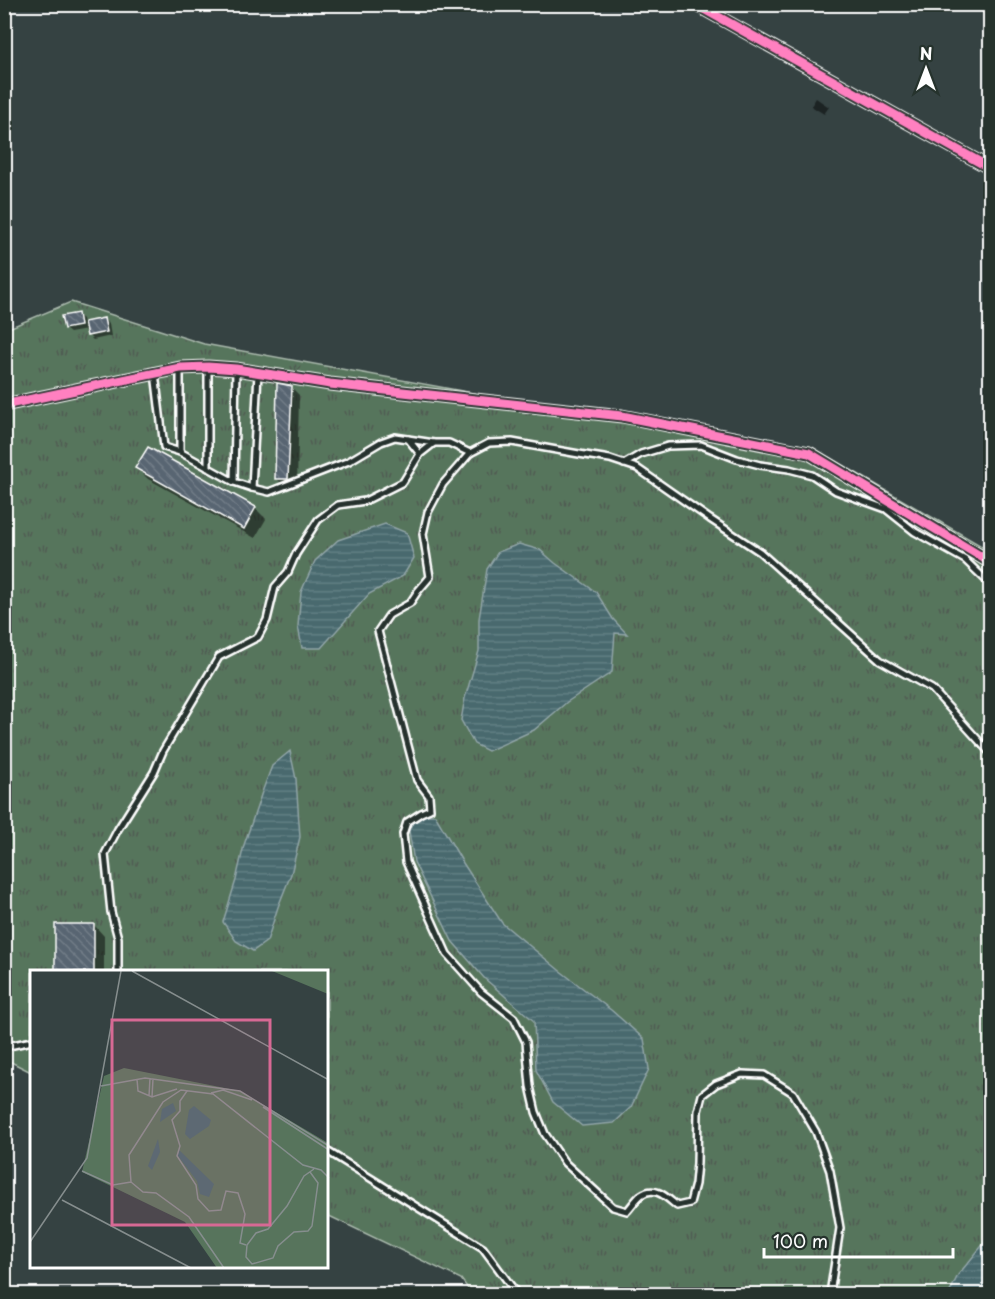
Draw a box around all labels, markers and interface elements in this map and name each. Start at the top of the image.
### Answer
north arrow [896,39,956,99]
text: N [920,41,932,65]
inset map [30,970,328,1269]
scale bar [764,1221,953,1259]
text: 100 m [773,1227,828,1254]

